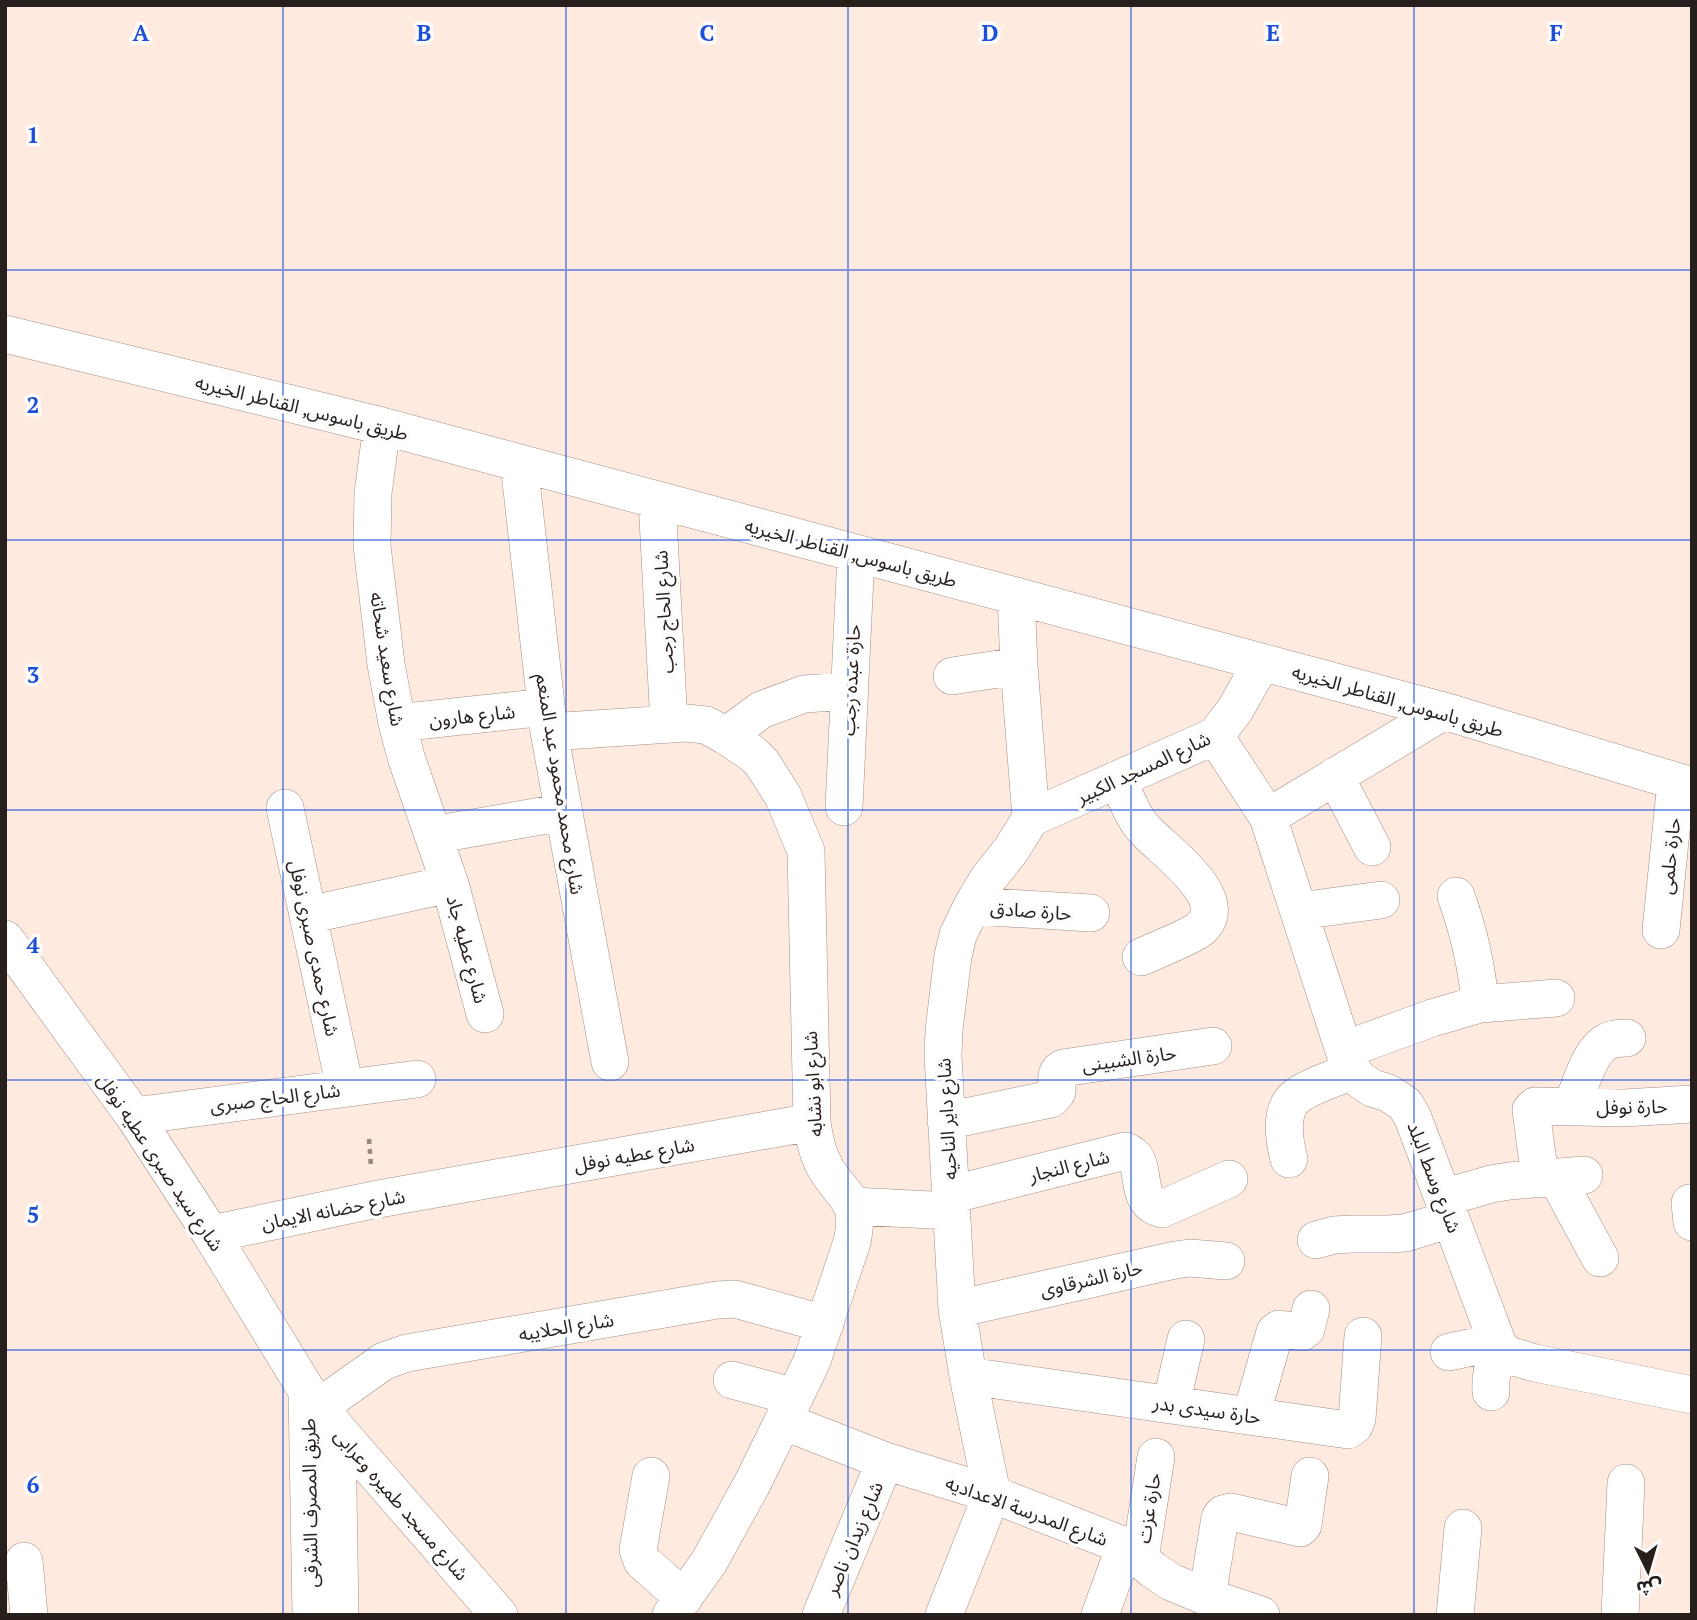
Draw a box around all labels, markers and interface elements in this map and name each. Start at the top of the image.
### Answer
text: A [133,17,150,48]
text: B [417,17,432,48]
text: C [700,17,715,48]
text: D [982,17,999,48]
text: E [1266,17,1280,48]
text: F [1549,17,1563,48]
text: 1 [27,119,40,150]
street label: طريق باسوس, القناطر الخيريه [193,368,411,446]
text: 2 [27,389,40,420]
street label: طريق باسوس, القناطر الخيريه [742,512,960,592]
street label: شارع الحاج رجب [647,549,681,674]
street label: شارع سعيد شحاته [363,590,411,728]
street label: حارة عبده رجب [835,623,865,737]
street label: طريق باسوس, القناطر الخيريه [1289,658,1507,742]
text: 3 [27,659,40,690]
street label: شارع محمد محمود عبد المنعم [528,672,591,897]
street label: شارع هارون [428,698,517,734]
street label: شارع المسجد الكبير [1071,725,1215,811]
street label: حارة حلمى [1653,816,1685,896]
street label: شارع حمدى صبرى نوفل [282,858,346,1039]
street label: شارع عطيه جاد [440,892,494,1007]
street label: حارة صادق [989,895,1073,925]
text: 4 [27,929,40,960]
street label: شارع ابو نشابه [797,1030,829,1138]
street label: حارة الشبينى [1080,1039,1178,1077]
street label: شارع داير الناحيه [930,1057,964,1181]
street label: شارع سيد صبرى عطيه نوفل [91,1068,230,1257]
street label: شارع الحاج صبرى [208,1077,342,1119]
street label: حارة نوفل [1596,1093,1668,1119]
street label: شارع وسط البلد [1400,1118,1468,1237]
street label: شارع عطيه نوفل [572,1131,697,1179]
street label: شارع النجار [1025,1143,1112,1189]
street label: شارع حضانه الايمان [259,1183,408,1237]
text: 5 [27,1199,40,1230]
street label: حارة الشرقاوى [1037,1254,1145,1302]
street label: شارع الحلايبه [517,1306,616,1348]
street label: حارة سيدى بدر [1151,1389,1263,1429]
street label: طريق المصرف الشرقى [295,1418,323,1588]
street label: شارع مسجد طميره وعرابى [328,1423,475,1586]
text: 6 [27,1469,40,1500]
street label: شارع المدرسة الاعداديه [942,1469,1112,1553]
street label: حارة عزت [1130,1471,1166,1545]
street label: شارع زيدان ناصر [817,1477,890,1600]
north arrow [1613,1536,1683,1606]
text: ش [1635,1575,1664,1602]

